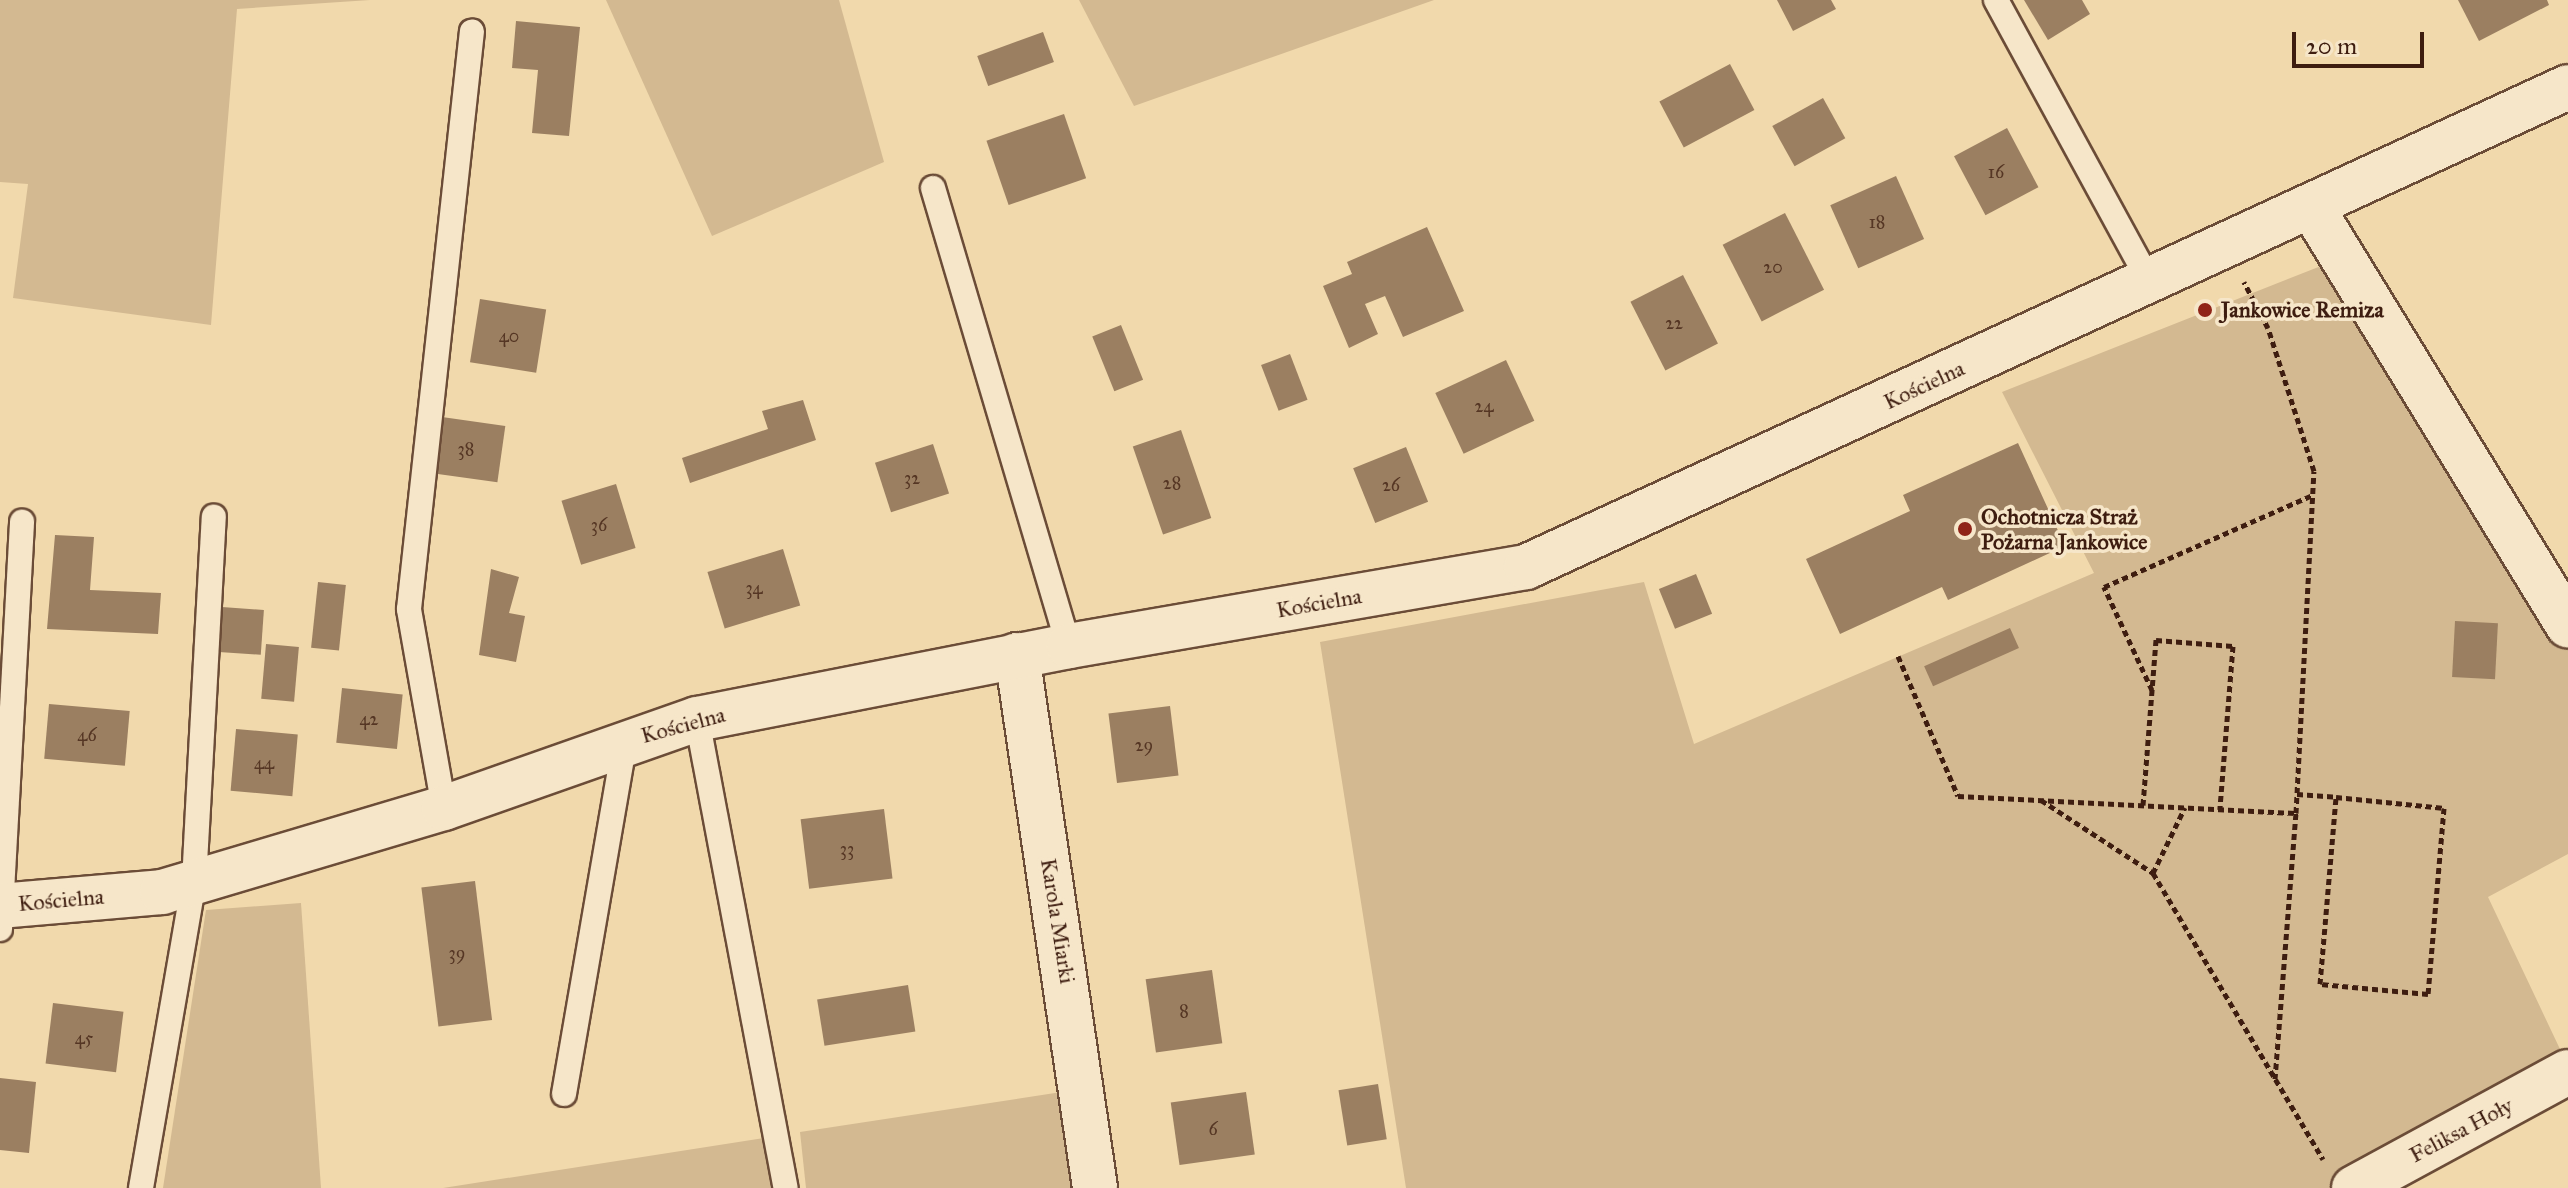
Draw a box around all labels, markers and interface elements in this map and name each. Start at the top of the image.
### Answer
scale bar [2296,16,2428,66]
text: 20 m [2306,31,2357,61]
house number: 16 [1988,161,2004,183]
house number: 18 [1869,211,1885,233]
house number: 20 [1763,256,1783,278]
place label: Jankowice Remiza [2221,297,2384,323]
marker: Jankowice Remiza [2196,301,2214,319]
house number: 22 [1665,312,1683,334]
house number: 40 [499,325,519,347]
street label: Kościelna [1879,355,1969,415]
house number: 24 [1475,395,1493,417]
house number: 38 [458,438,474,460]
house number: 32 [904,467,920,489]
house number: 28 [1163,472,1181,494]
house number: 26 [1382,474,1400,496]
place label: Ochotnicza Straż Pożarna Jankowice [1981,503,2147,554]
house number: 36 [591,514,607,536]
marker: Ochotnicza Straż Pożarna Jankowice [1956,520,1974,538]
house number: 34 [745,577,763,599]
street label: Kościelna [1274,583,1364,623]
street label: Kościelna [638,701,728,749]
house number: 42 [360,708,378,730]
house number: 46 [77,724,97,746]
house number: 29 [1135,734,1153,756]
house number: 44 [254,752,274,774]
house number: 33 [840,838,854,860]
street label: Karola Miarki [1035,856,1081,986]
street label: Kościelna [17,883,105,917]
house number: 39 [449,942,465,964]
house number: 8 [1179,1000,1189,1022]
house number: 45 [75,1027,93,1049]
street label: Feliksa Hoły [2405,1092,2517,1168]
house number: 6 [1208,1118,1218,1140]

